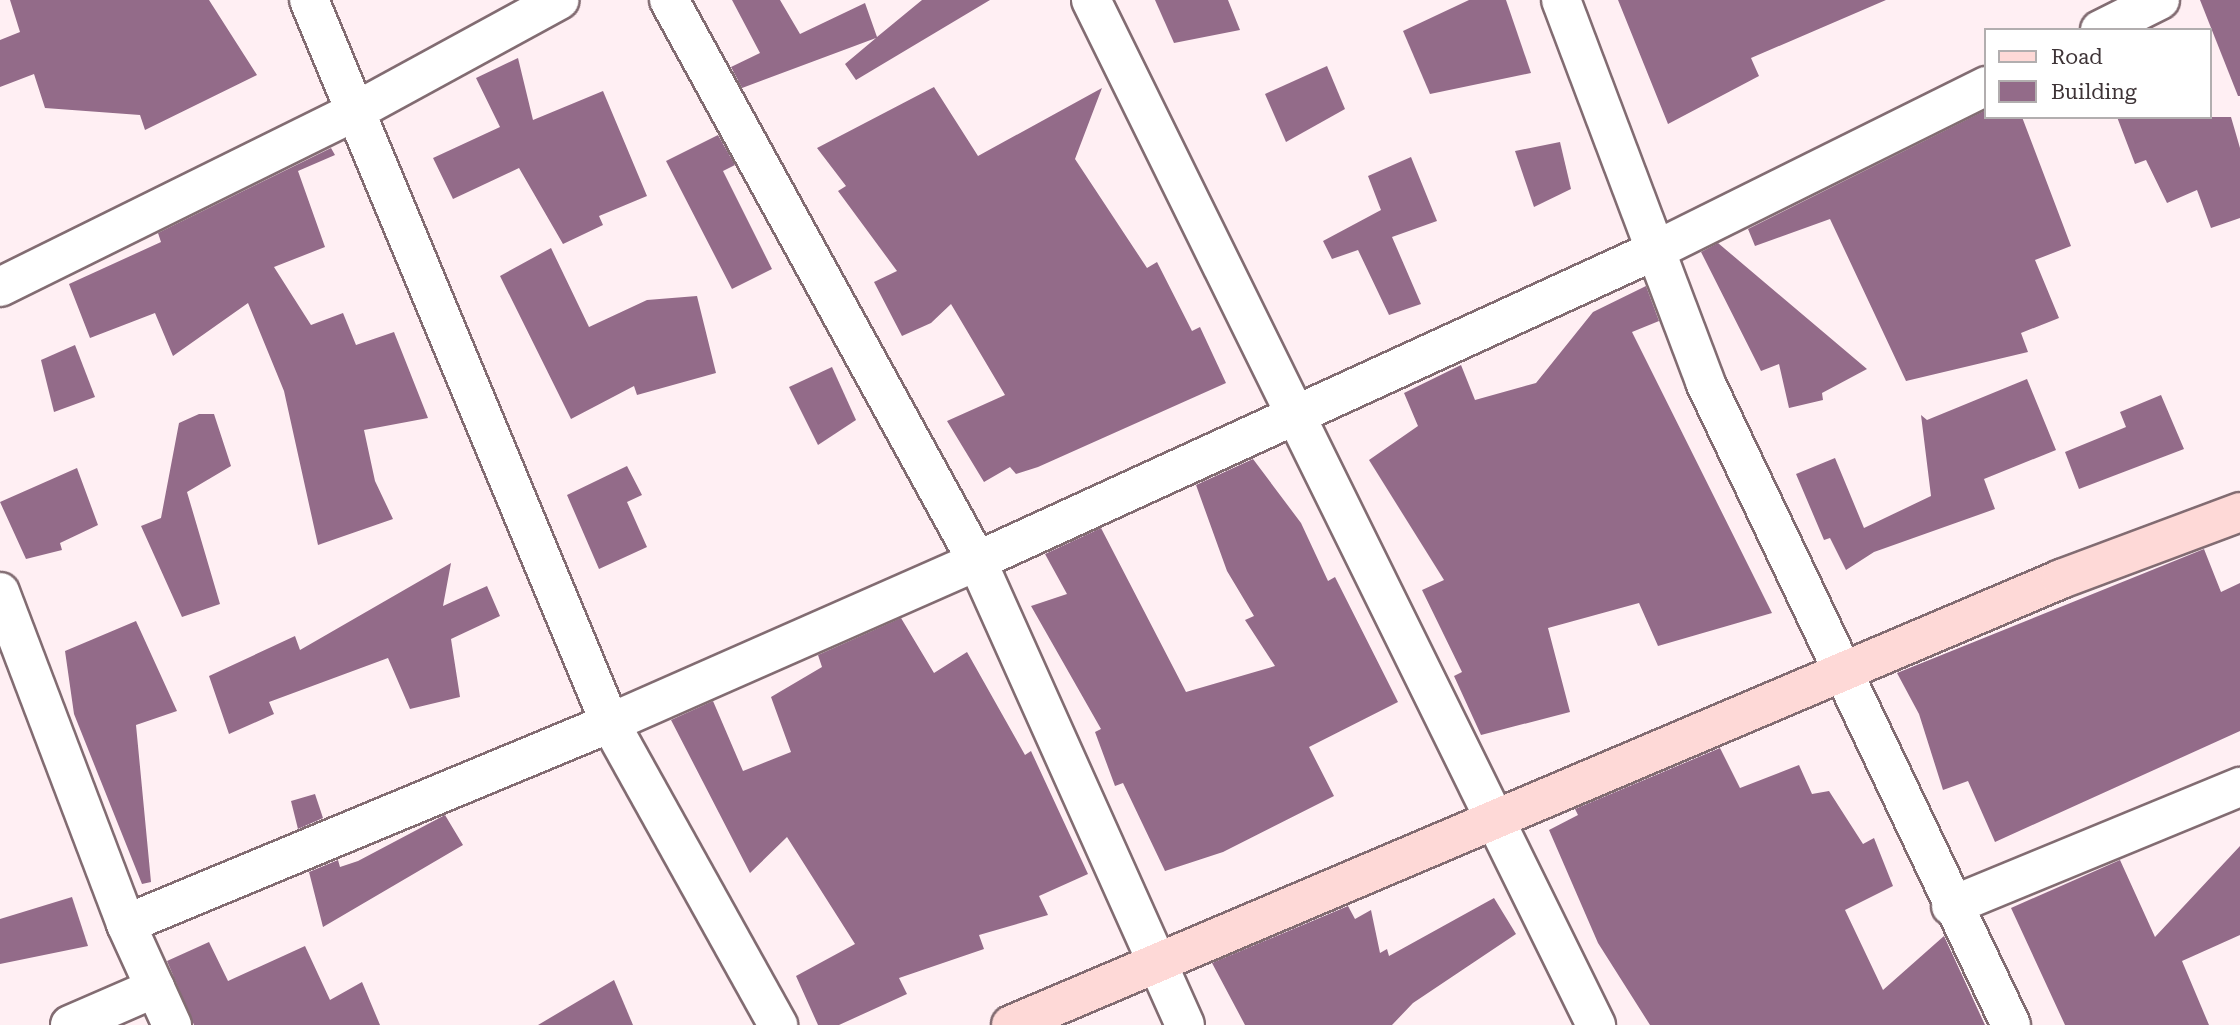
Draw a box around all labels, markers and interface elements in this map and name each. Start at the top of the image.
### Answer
legend [1984,28,2212,119]
text: Road [2051,45,2103,69]
text: Building [2051,80,2137,104]

